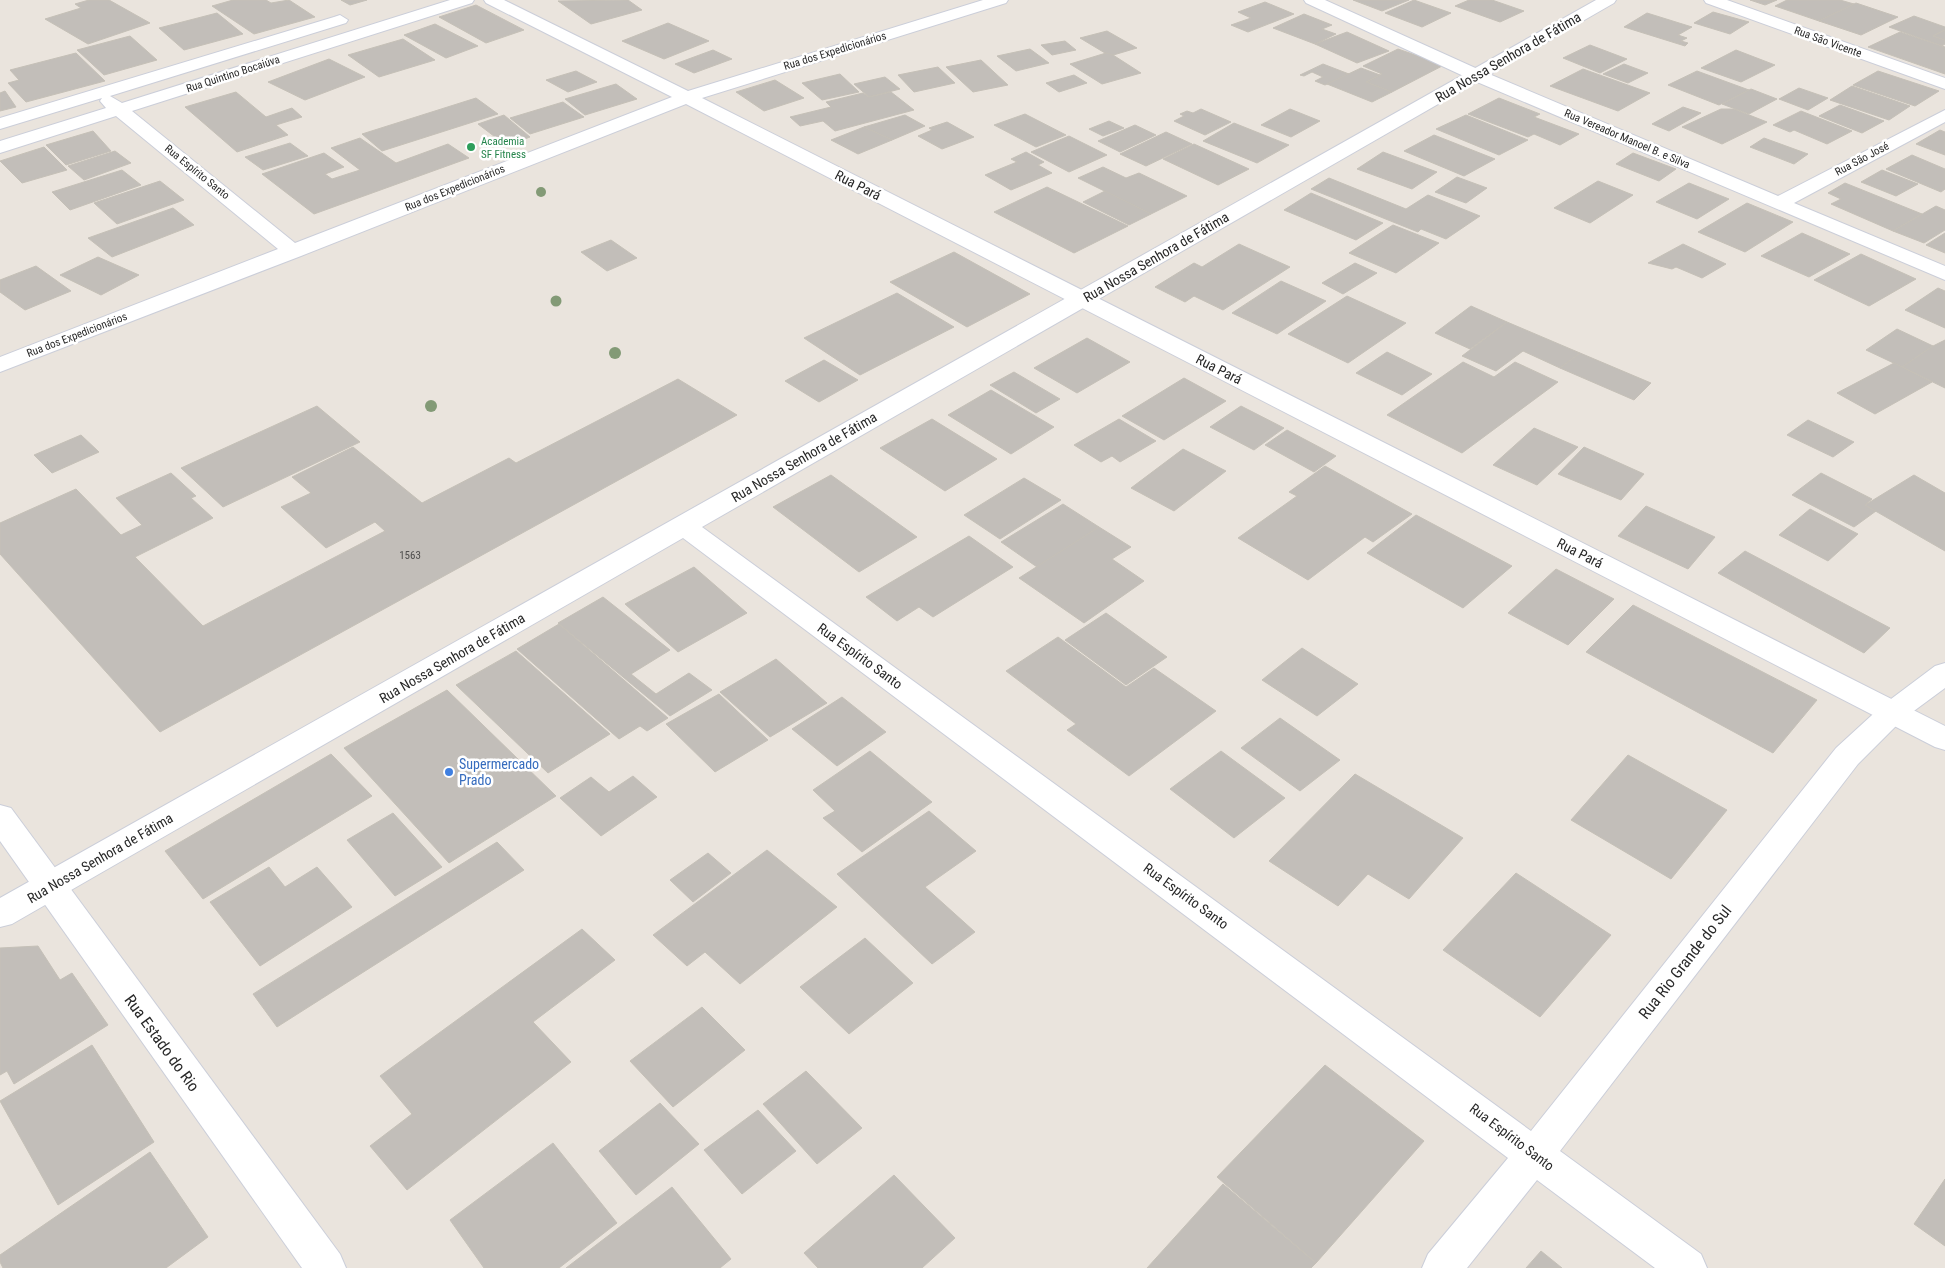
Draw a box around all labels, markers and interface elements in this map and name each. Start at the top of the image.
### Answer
street label: Rua Nossa Senhora de Fátima [1432,9,1584,105]
street label: Rua São Vicente [1793,24,1863,60]
street label: Rua dos Expedicionários [782,29,888,73]
street label: Rua Quintino Bocaiúva [185,53,281,95]
street label: Rua Vereador Manoel B. e Silva [1562,107,1692,171]
place label: Academia SF Fitness [481,135,526,161]
street label: Rua São José [1833,139,1891,179]
marker: Academia SF Fitness [465,141,477,153]
street label: Rua Espírito Santo [162,142,232,202]
street label: Rua dos Expedicionários [403,162,507,214]
street label: Rua Pará [832,167,884,203]
street label: Rua Nossa Senhora de Fátima [1080,209,1232,305]
street label: Rua dos Expedicionários [25,310,129,360]
street label: Rua Pará [1193,351,1245,387]
street label: Rua Nossa Senhora de Fátima [728,409,880,505]
street label: Rua Pará [1554,535,1606,571]
house number: 1563 [399,549,421,562]
street label: Rua Nossa Senhora de Fátima [376,610,528,706]
street label: Rua Espírito Santo [814,620,906,692]
place label: Supermercado Prado [459,756,539,788]
marker: Supermercado Prado [443,766,455,778]
street label: Rua Nossa Senhora de Fátima [24,810,176,906]
street label: Rua Espírito Santo [1140,860,1232,932]
street label: Rua Rio Grande do Sul [1635,901,1735,1023]
street label: Rua Estado do Rio [121,991,203,1095]
street label: Rua Espírito Santo [1467,1100,1557,1174]

